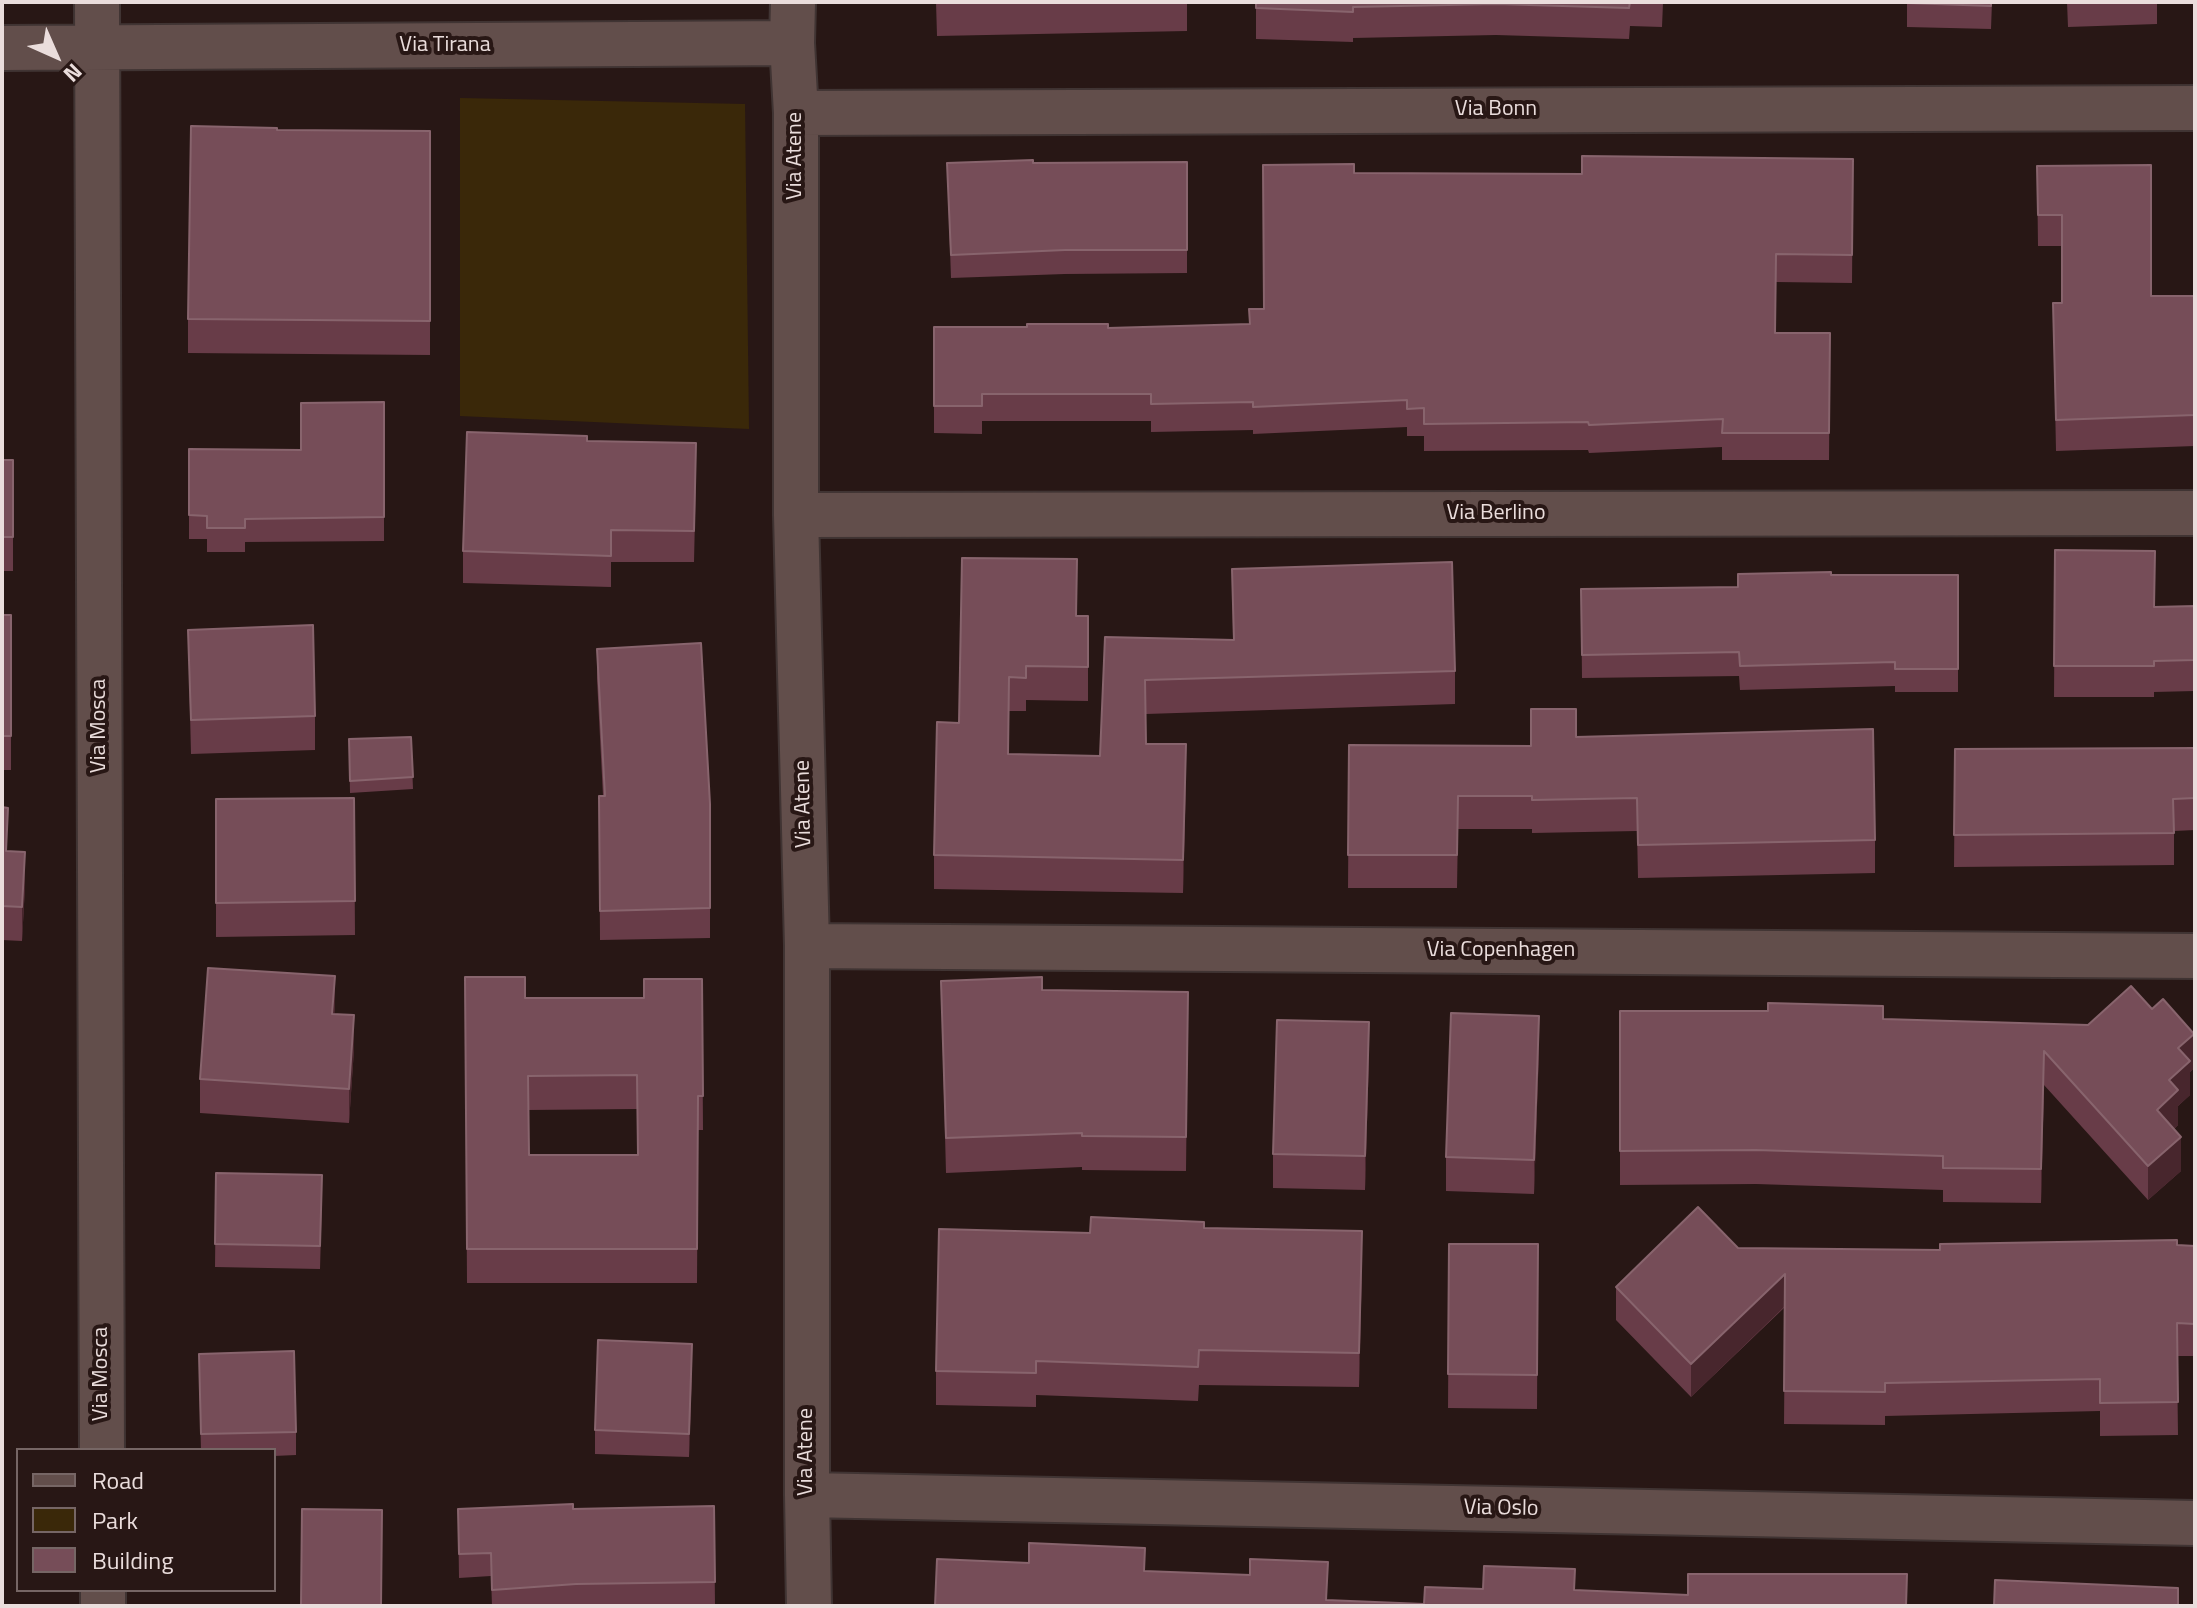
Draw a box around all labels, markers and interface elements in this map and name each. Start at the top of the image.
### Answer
north arrow [16,16,96,96]
street label: Via Tirana [399,33,491,59]
text: N [56,56,90,90]
street label: Via Bonn [1455,97,1537,123]
street label: Via Atene [783,112,809,200]
street label: Via Berlino [1446,501,1546,527]
street label: Via Mosca [87,679,113,773]
street label: Via Atene [790,760,818,848]
street label: Via Copenhagen [1427,938,1575,964]
street label: Via Mosca [89,1327,115,1421]
street label: Via Atene [794,1408,820,1496]
legend [16,1448,276,1592]
text: Road [92,1462,144,1498]
street label: Via Oslo [1463,1495,1539,1523]
text: Park [92,1502,138,1538]
text: Building [92,1542,174,1578]

